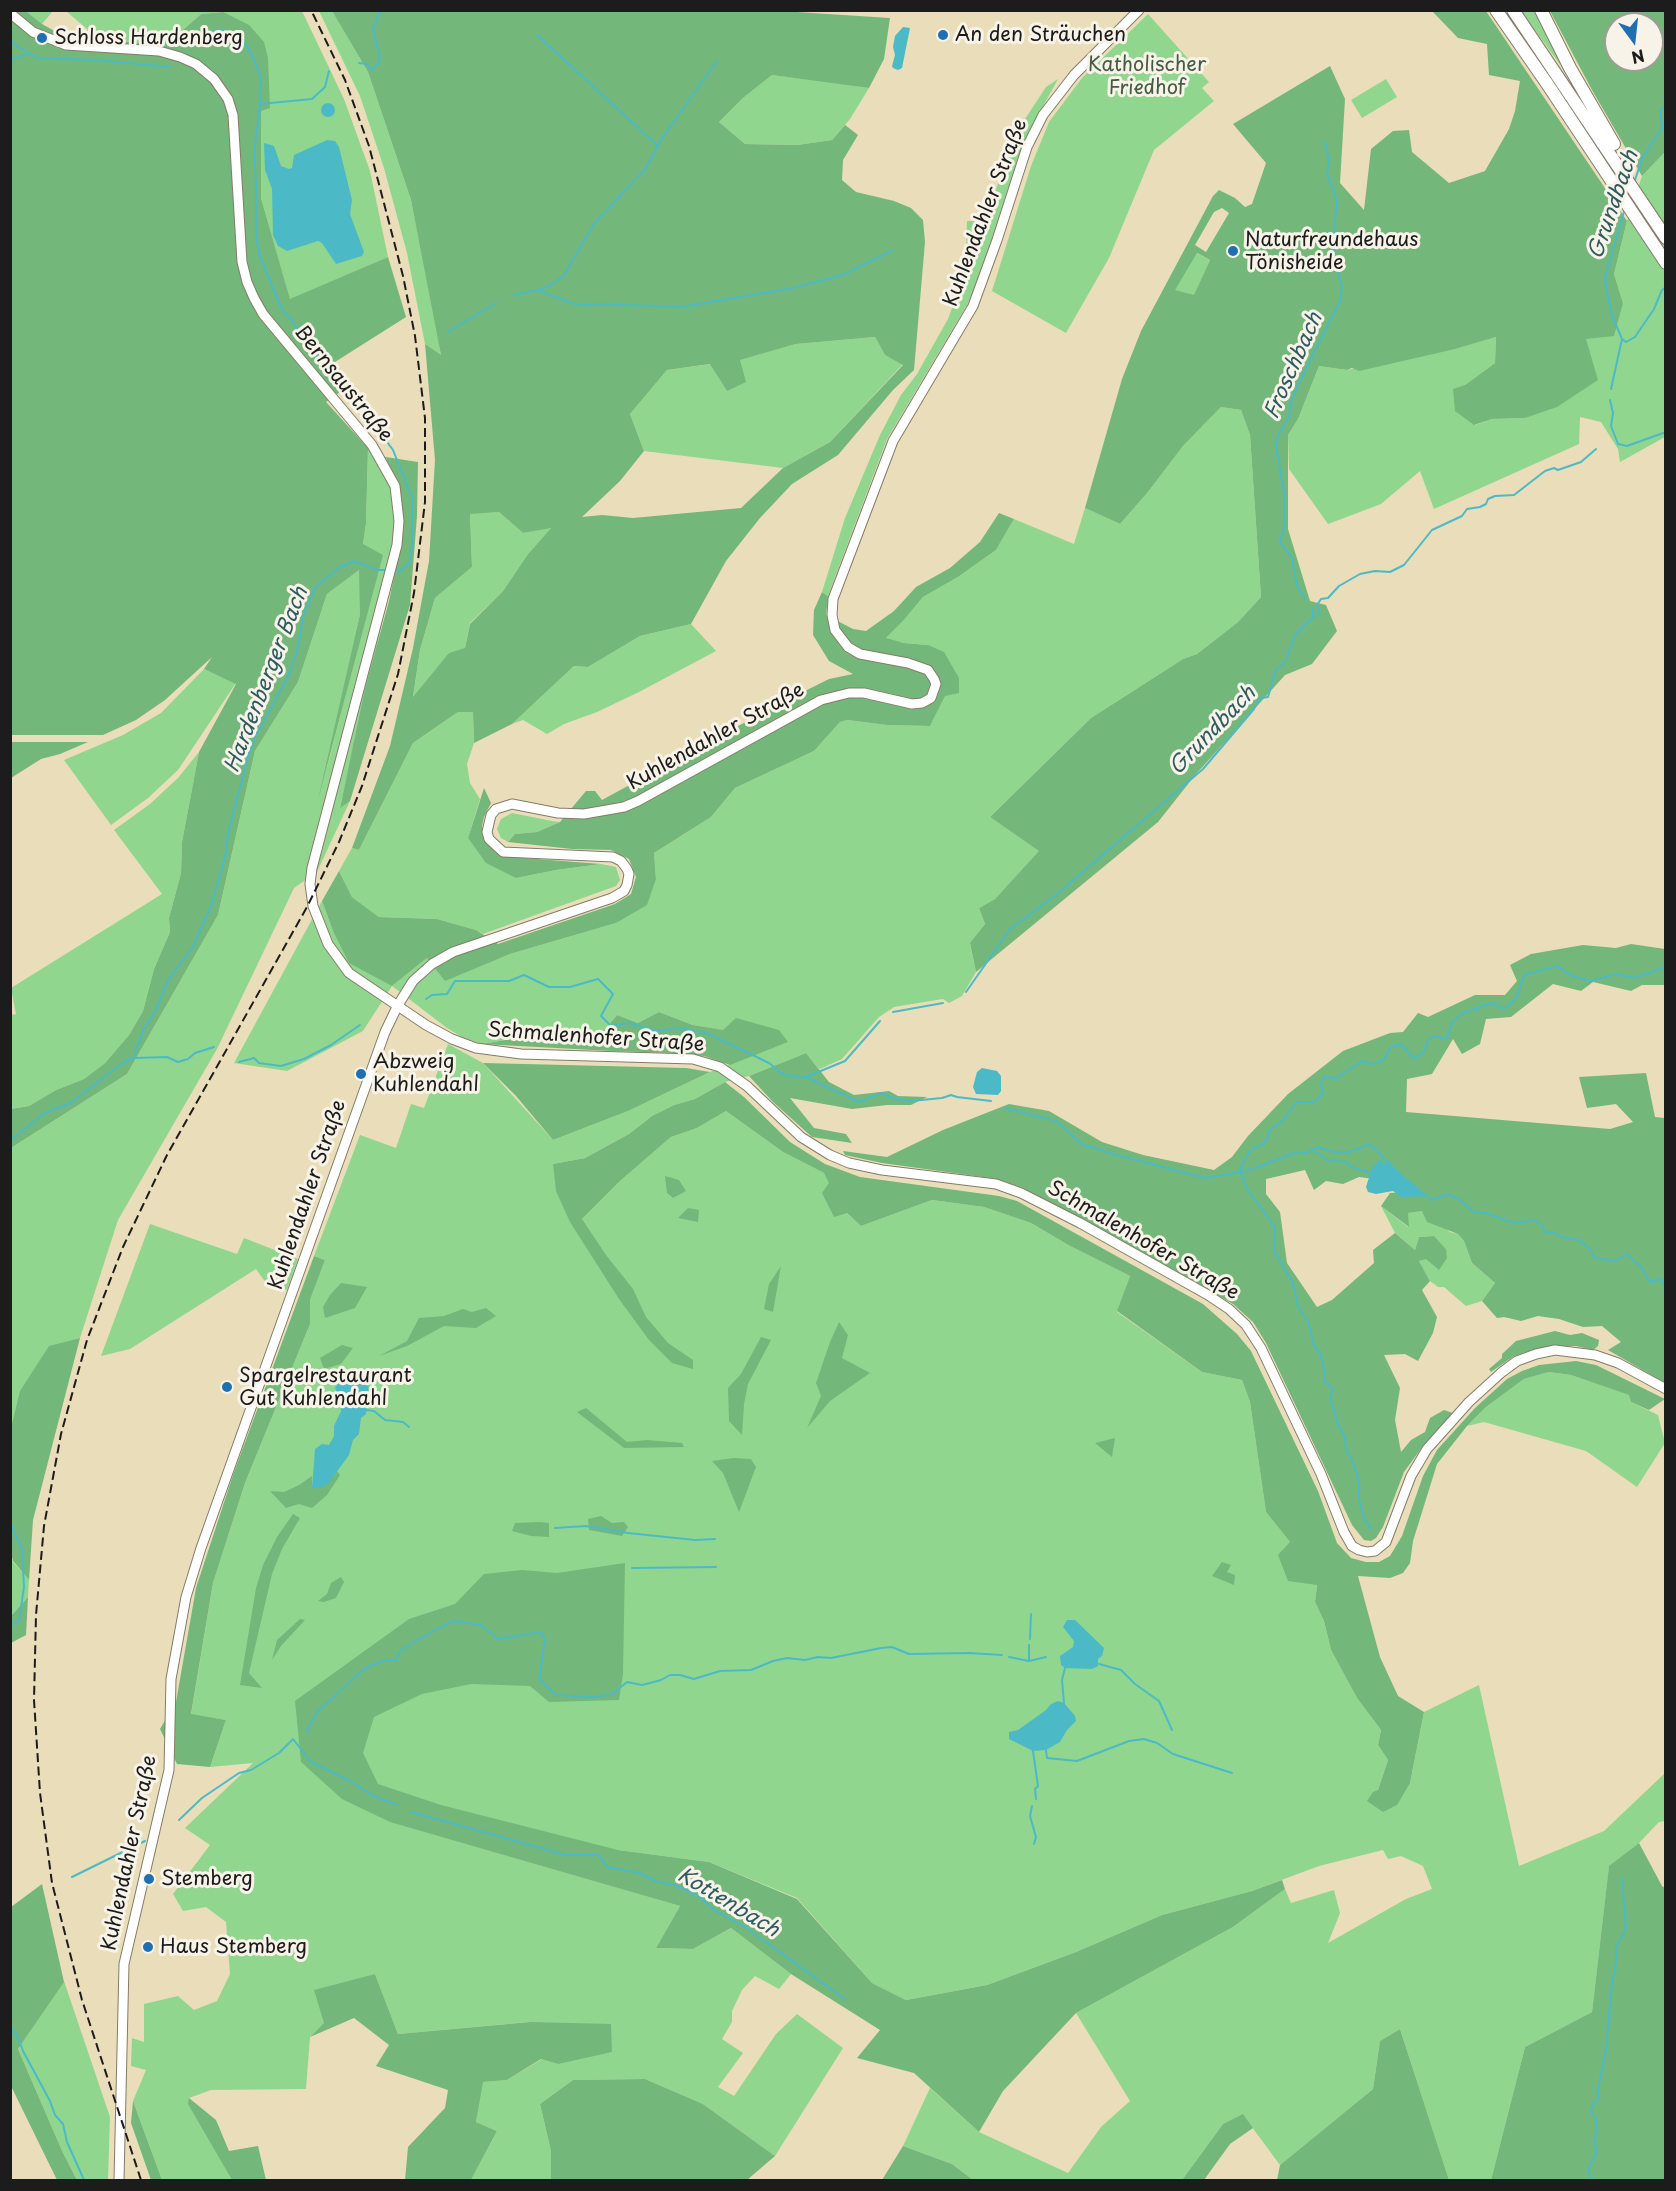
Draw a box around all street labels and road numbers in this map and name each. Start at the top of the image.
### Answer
street label: Kuhlendahler Straße [939,116,1033,310]
street label: Bernsaustraße [289,321,397,447]
street label: Kuhlendahler Straße [623,678,809,796]
street label: Schmalenhofer Straße [487,1018,705,1058]
street label: Kuhlendahler Straße [264,1097,352,1293]
street label: Schmalenhofer Straße [1043,1176,1243,1306]
street label: Kuhlendahler Straße [98,1753,162,1953]

